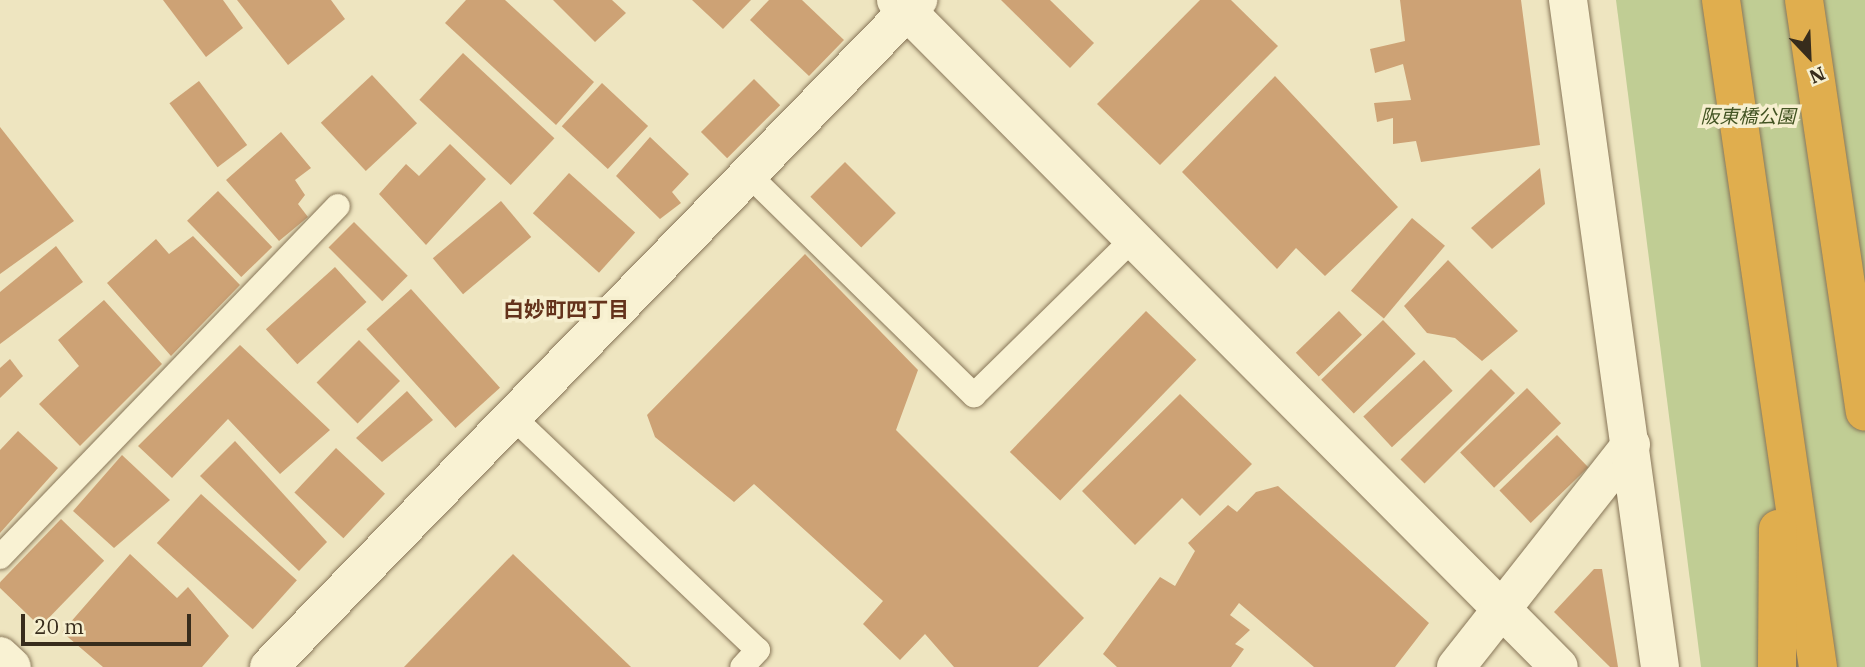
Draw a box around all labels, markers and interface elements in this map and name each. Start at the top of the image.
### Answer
north arrow [1774,21,1844,91]
text: N [1806,61,1829,89]
park label: 阪東橋公園 [1701,106,1795,128]
district label: 白妙町四丁目 [503,296,629,322]
scale bar [24,600,194,644]
text: 20 m [34,612,84,640]

